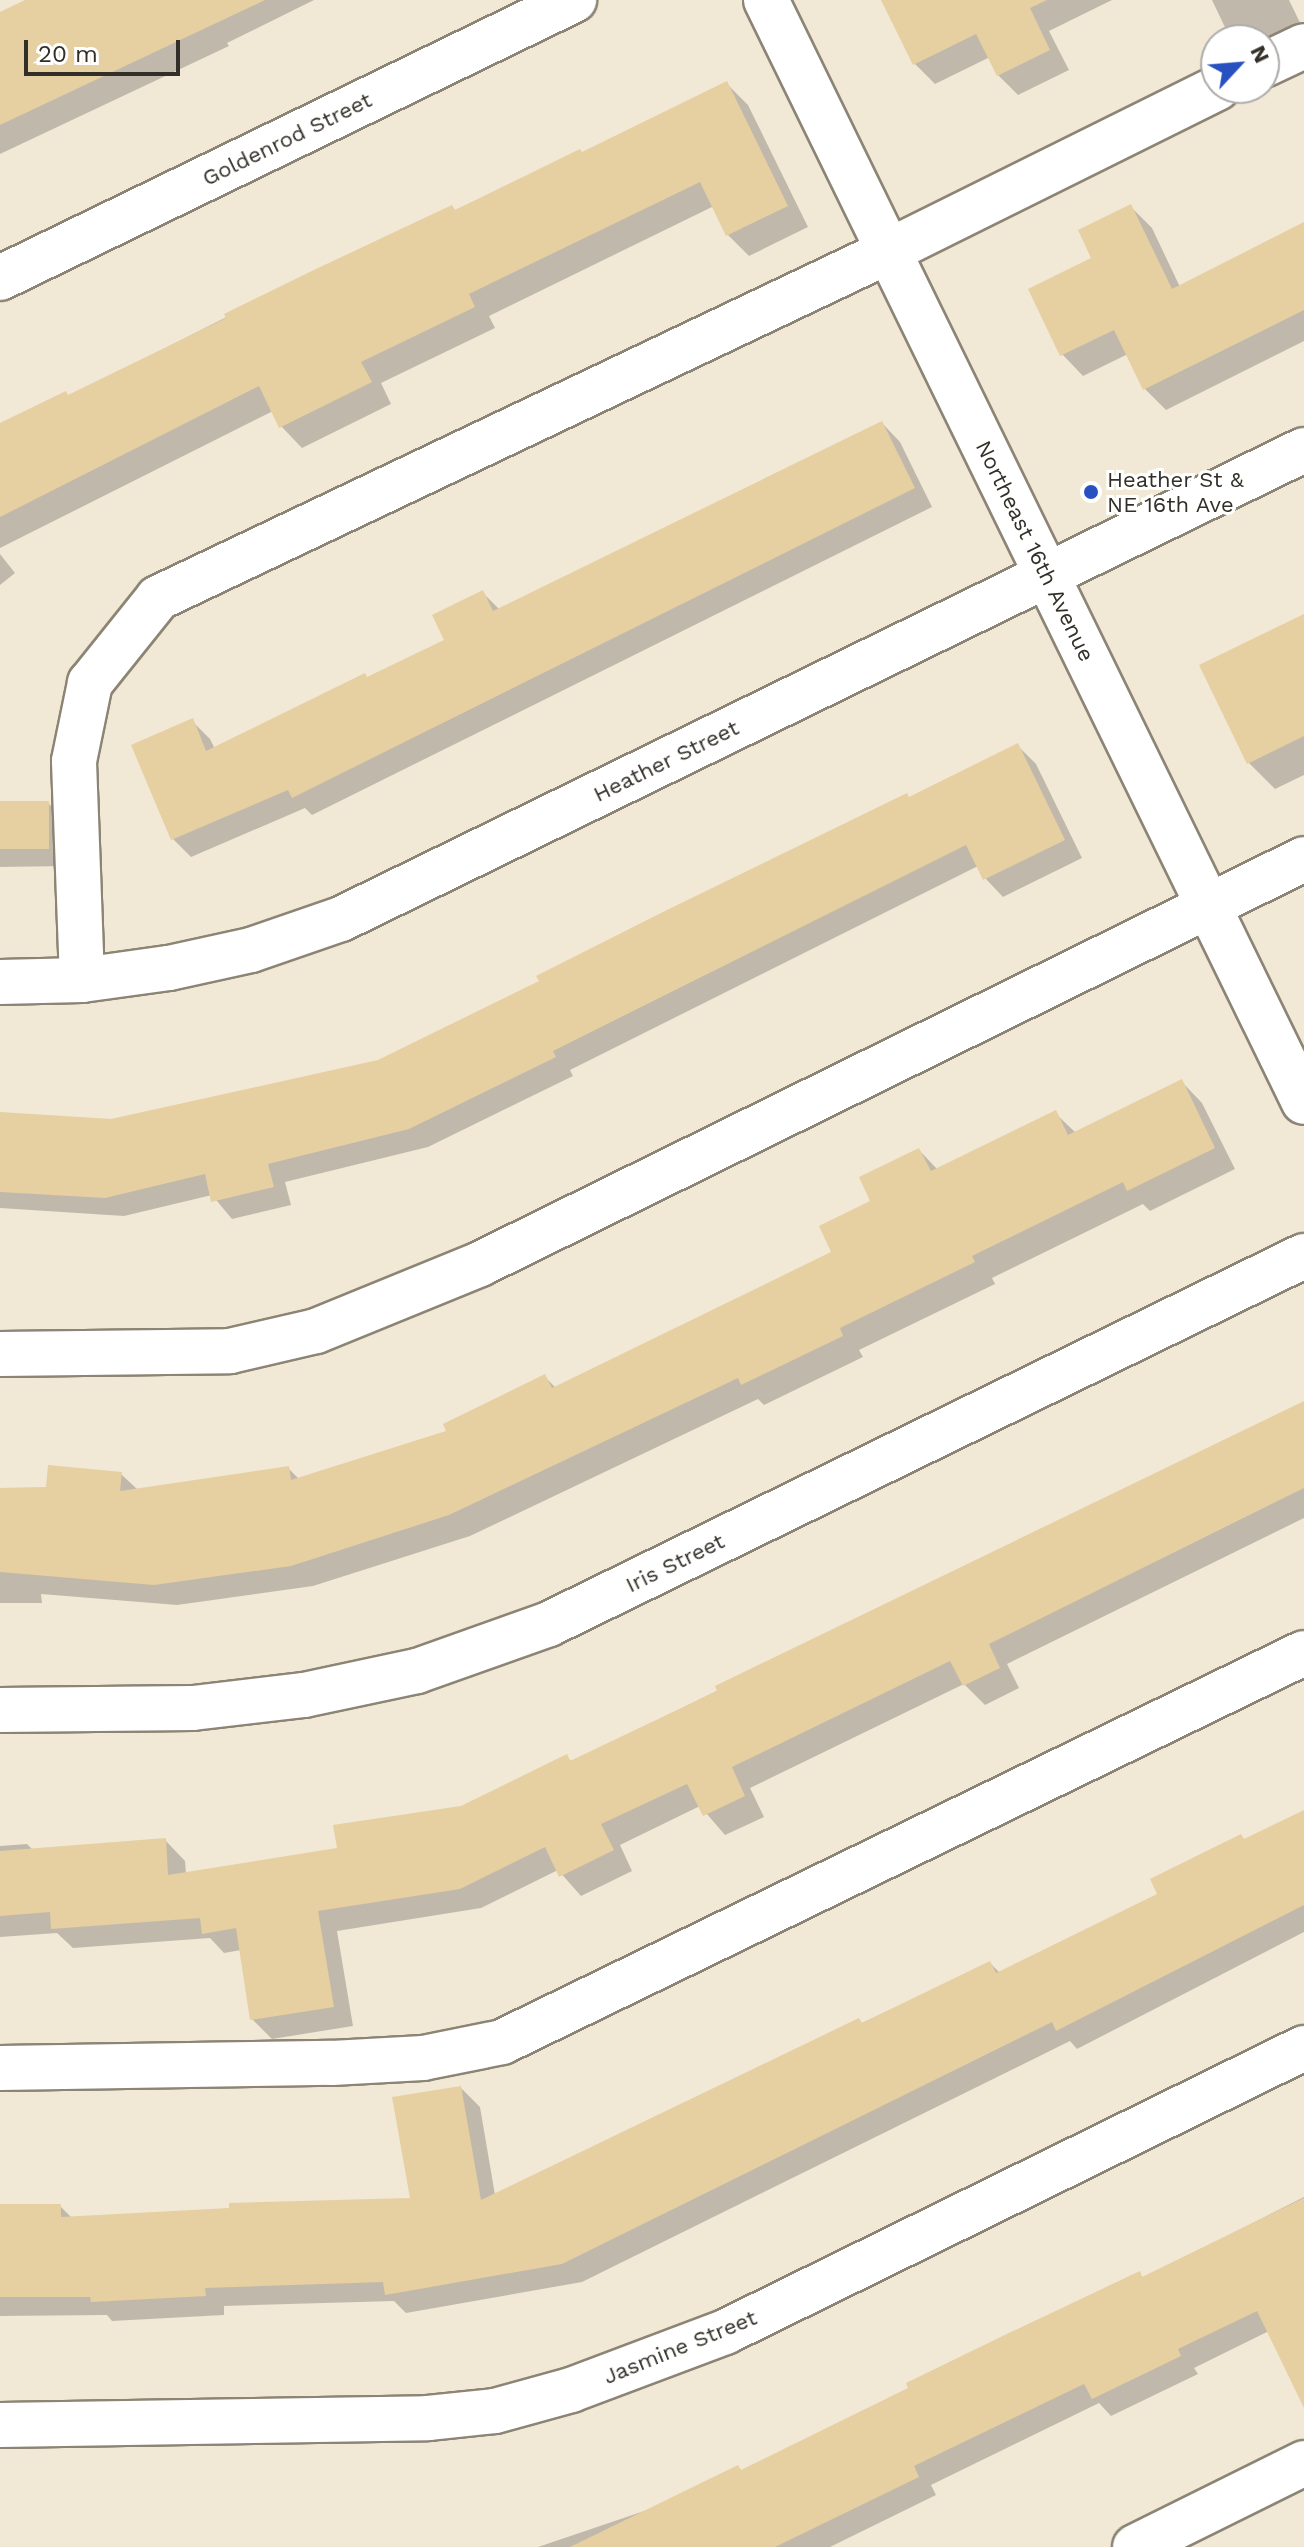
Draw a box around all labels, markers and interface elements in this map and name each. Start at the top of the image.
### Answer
scale bar [28,24,184,74]
north arrow [1200,24,1280,104]
text: 20 m [38,40,98,68]
text: N [1245,41,1275,67]
street label: Goldenrod Street [198,87,376,191]
street label: Northeast 16th Avenue [970,436,1100,666]
place label: Heather St & NE 16th Ave [1107,466,1244,518]
marker: Heather St & NE 16th Ave [1082,483,1100,501]
street label: Heather Street [589,714,743,808]
street label: Iris Street [621,1528,729,1598]
street label: Jasmine Street [600,2304,760,2390]

